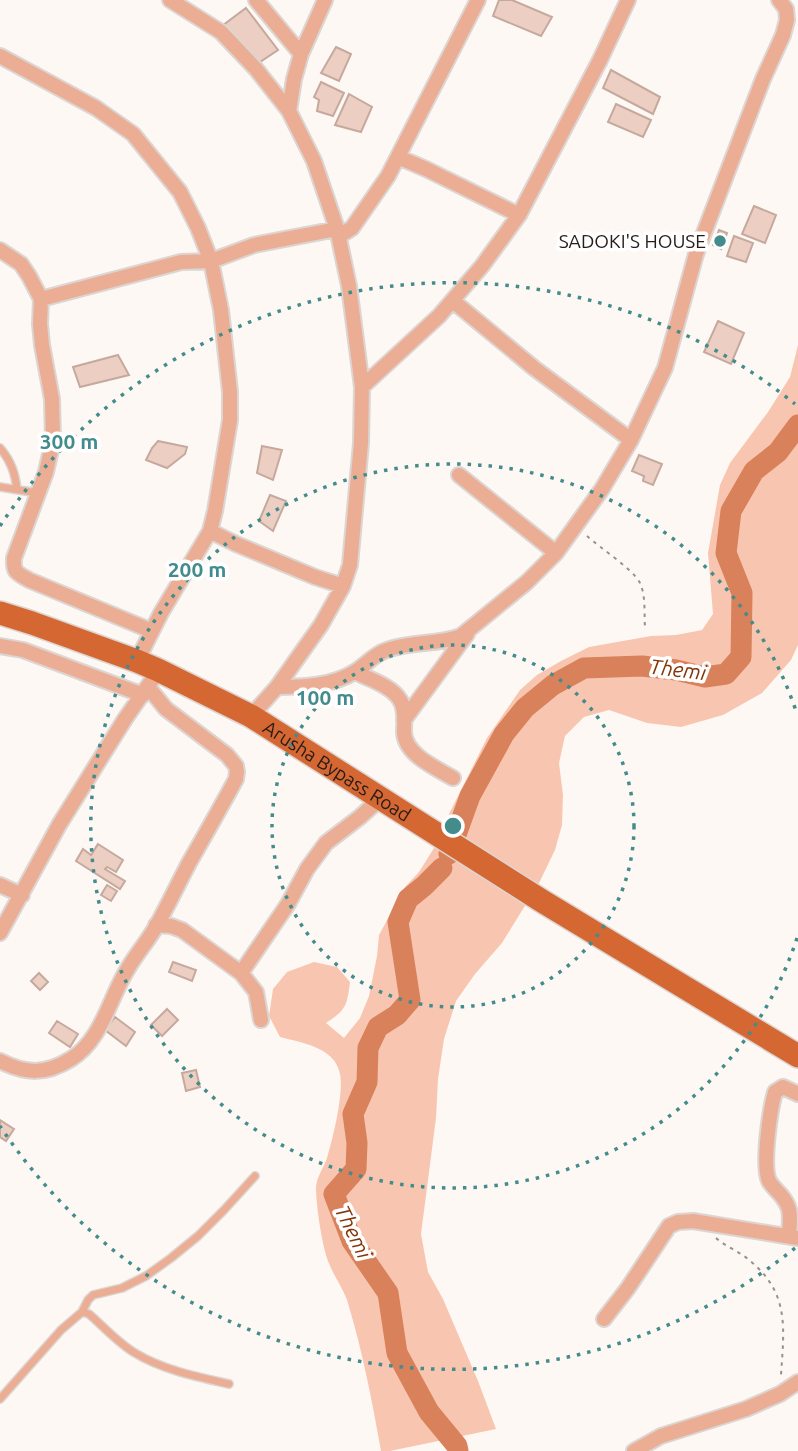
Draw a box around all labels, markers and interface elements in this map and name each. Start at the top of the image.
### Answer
place label: SADOKI'S HOUSE [559,230,706,252]
marker: SADOKI'S HOUSE [712,233,728,249]
text: 300 m [40,429,98,453]
text: 200 m [168,557,226,581]
water label: Themi [649,654,708,684]
text: 100 m [296,685,354,709]
street label: Arusha Bypass Road [259,716,415,826]
centre of rings [441,814,465,838]
water label: Themi [331,1201,377,1263]

